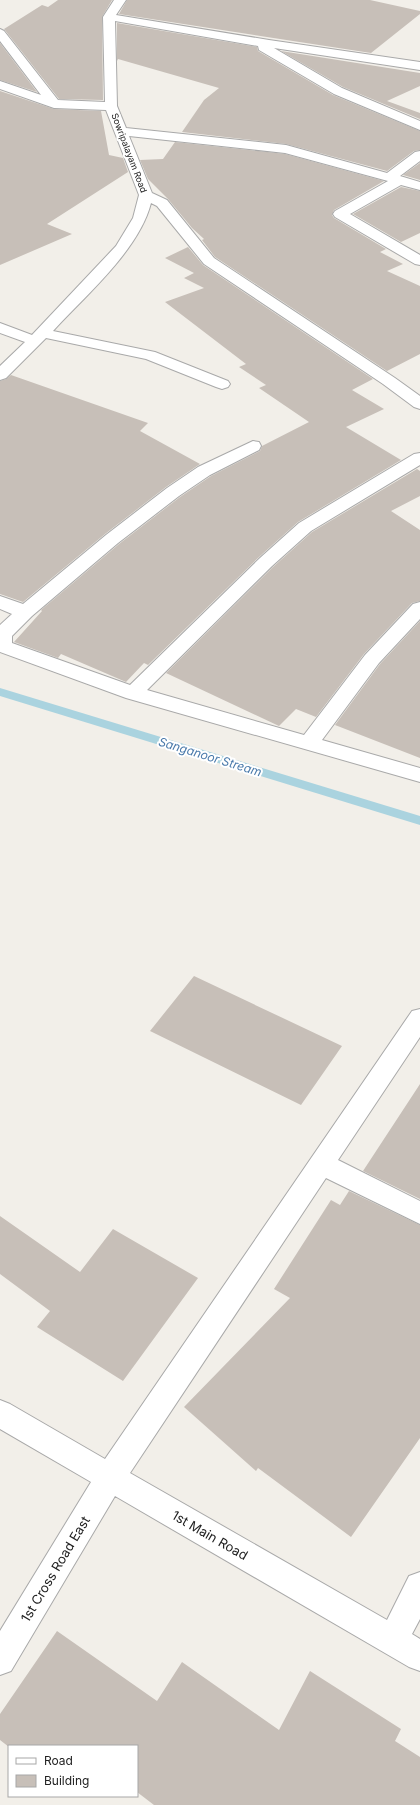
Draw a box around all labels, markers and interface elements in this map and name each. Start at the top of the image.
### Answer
street label: Sowripalayam Road [109,112,150,194]
water label: Sanganoor Stream [157,734,264,779]
street label: 1st Main Road [169,1507,251,1563]
street label: 1st Cross Road East [17,1513,93,1625]
legend [8,1745,138,1797]
text: Road [44,1753,73,1768]
text: Building [44,1773,89,1788]

